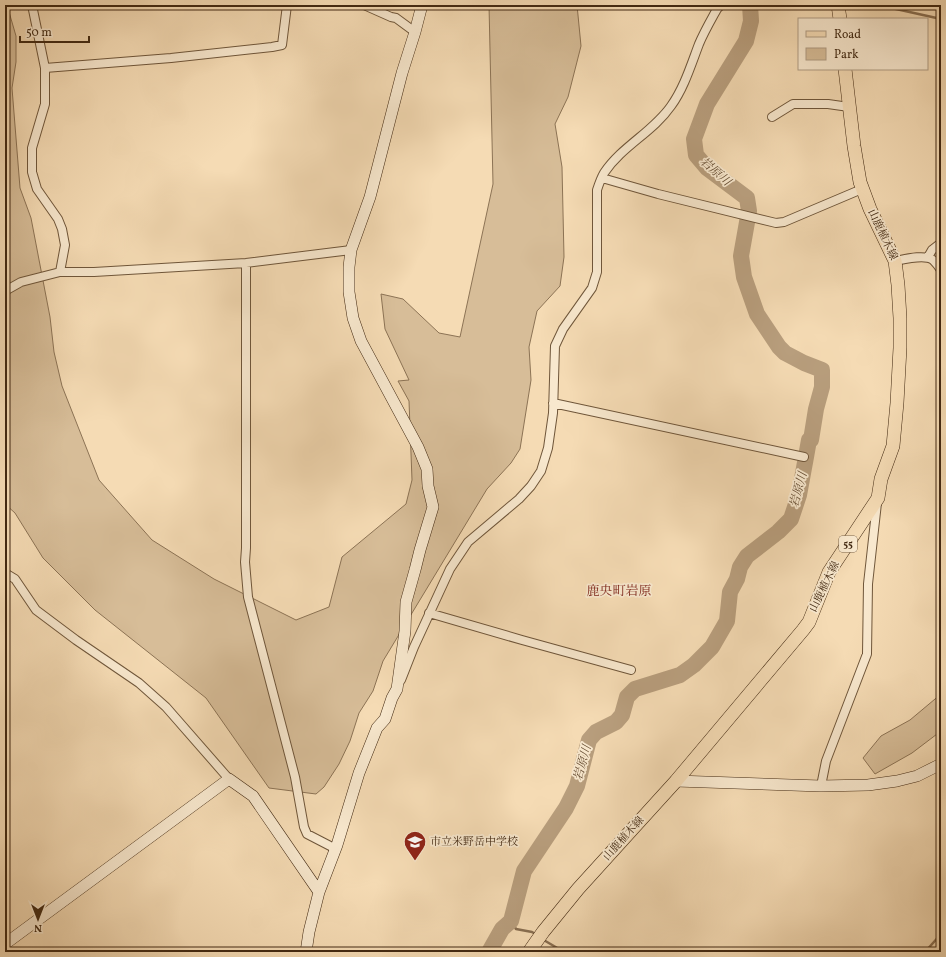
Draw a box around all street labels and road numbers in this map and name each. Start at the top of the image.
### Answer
street label: 山鹿植木線 [864,207,900,263]
road number: 55 [839,536,857,552]
street label: 山鹿植木線 [806,559,844,615]
street label: 山鹿植木線 [600,814,648,864]

